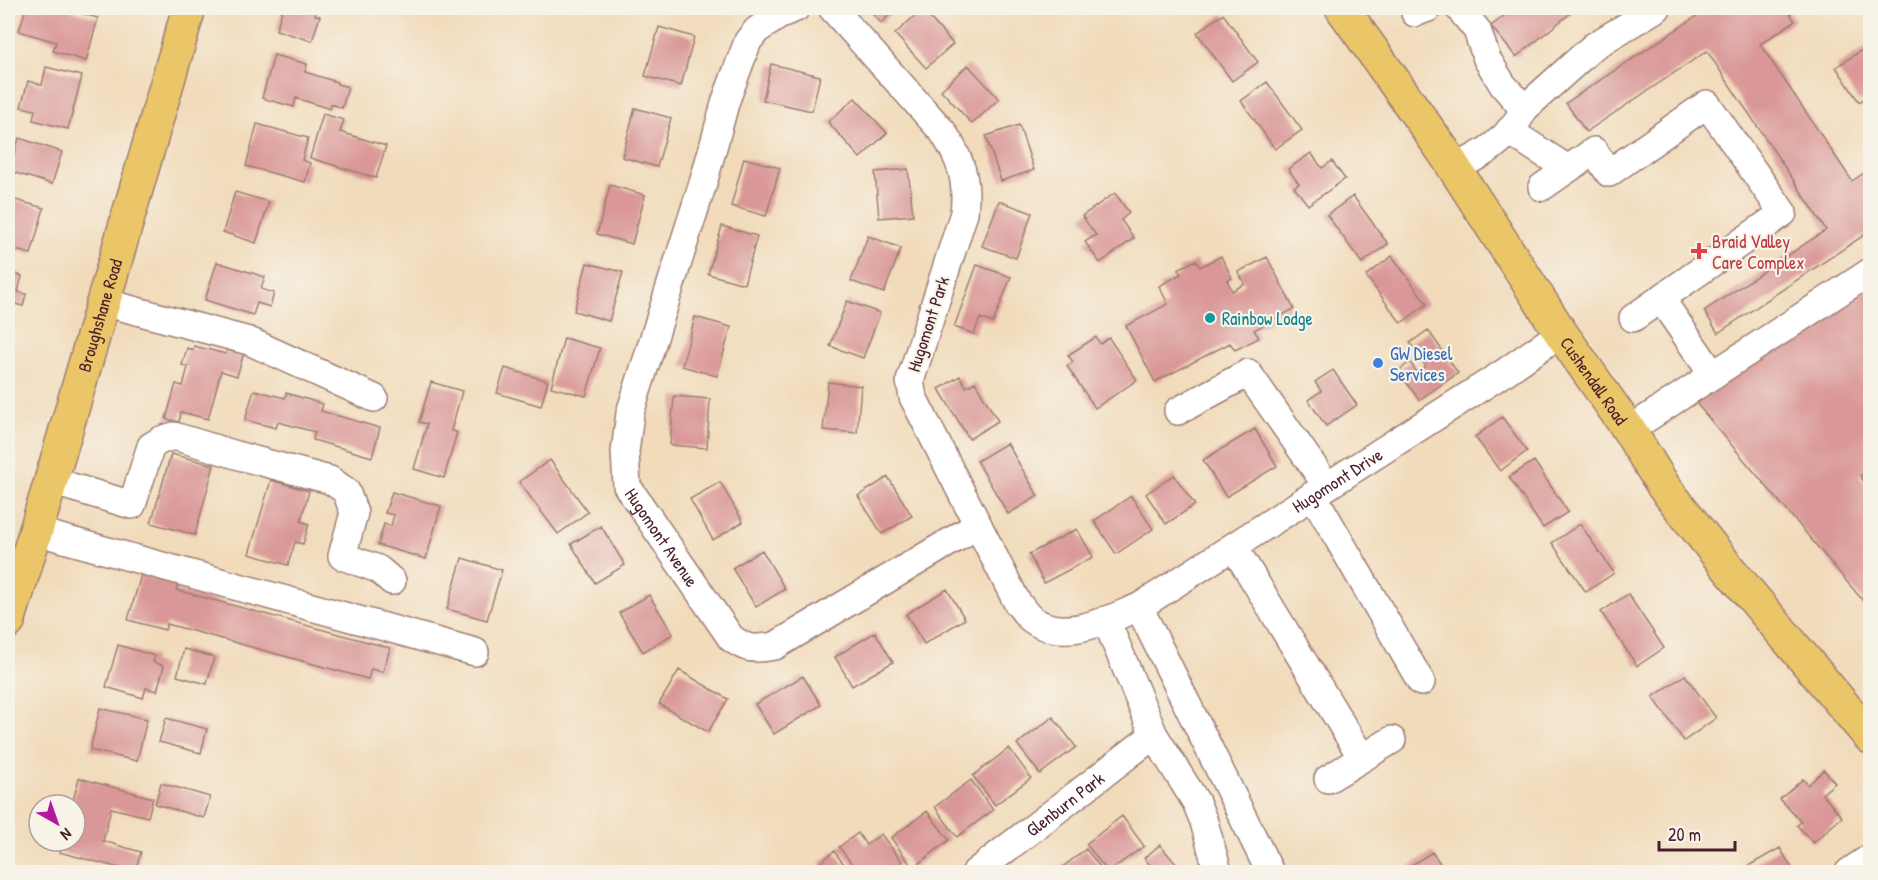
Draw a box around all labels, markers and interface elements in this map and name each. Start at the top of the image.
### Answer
place label: Braid Valley Care Complex [1712,229,1804,275]
marker: Braid Valley Care Complex [1690,242,1708,260]
street label: Broughshane Road [71,256,128,375]
street label: Hugomont Park [901,273,955,375]
place label: Rainbow Lodge [1222,306,1313,331]
marker: Rainbow Lodge [1203,311,1217,325]
street label: Cushendall Road [1555,331,1634,430]
place label: GW Diesel Services [1390,341,1453,387]
marker: GW Diesel Services [1371,356,1385,370]
street label: Hugomont Drive [1287,442,1387,518]
street label: Hugomont Avenue [619,483,705,592]
street label: Glenburn Park [1020,765,1110,842]
north arrow [27,793,87,853]
scale bar [1659,814,1736,852]
text: 20 m [1668,822,1701,847]
text: N [56,823,77,846]

